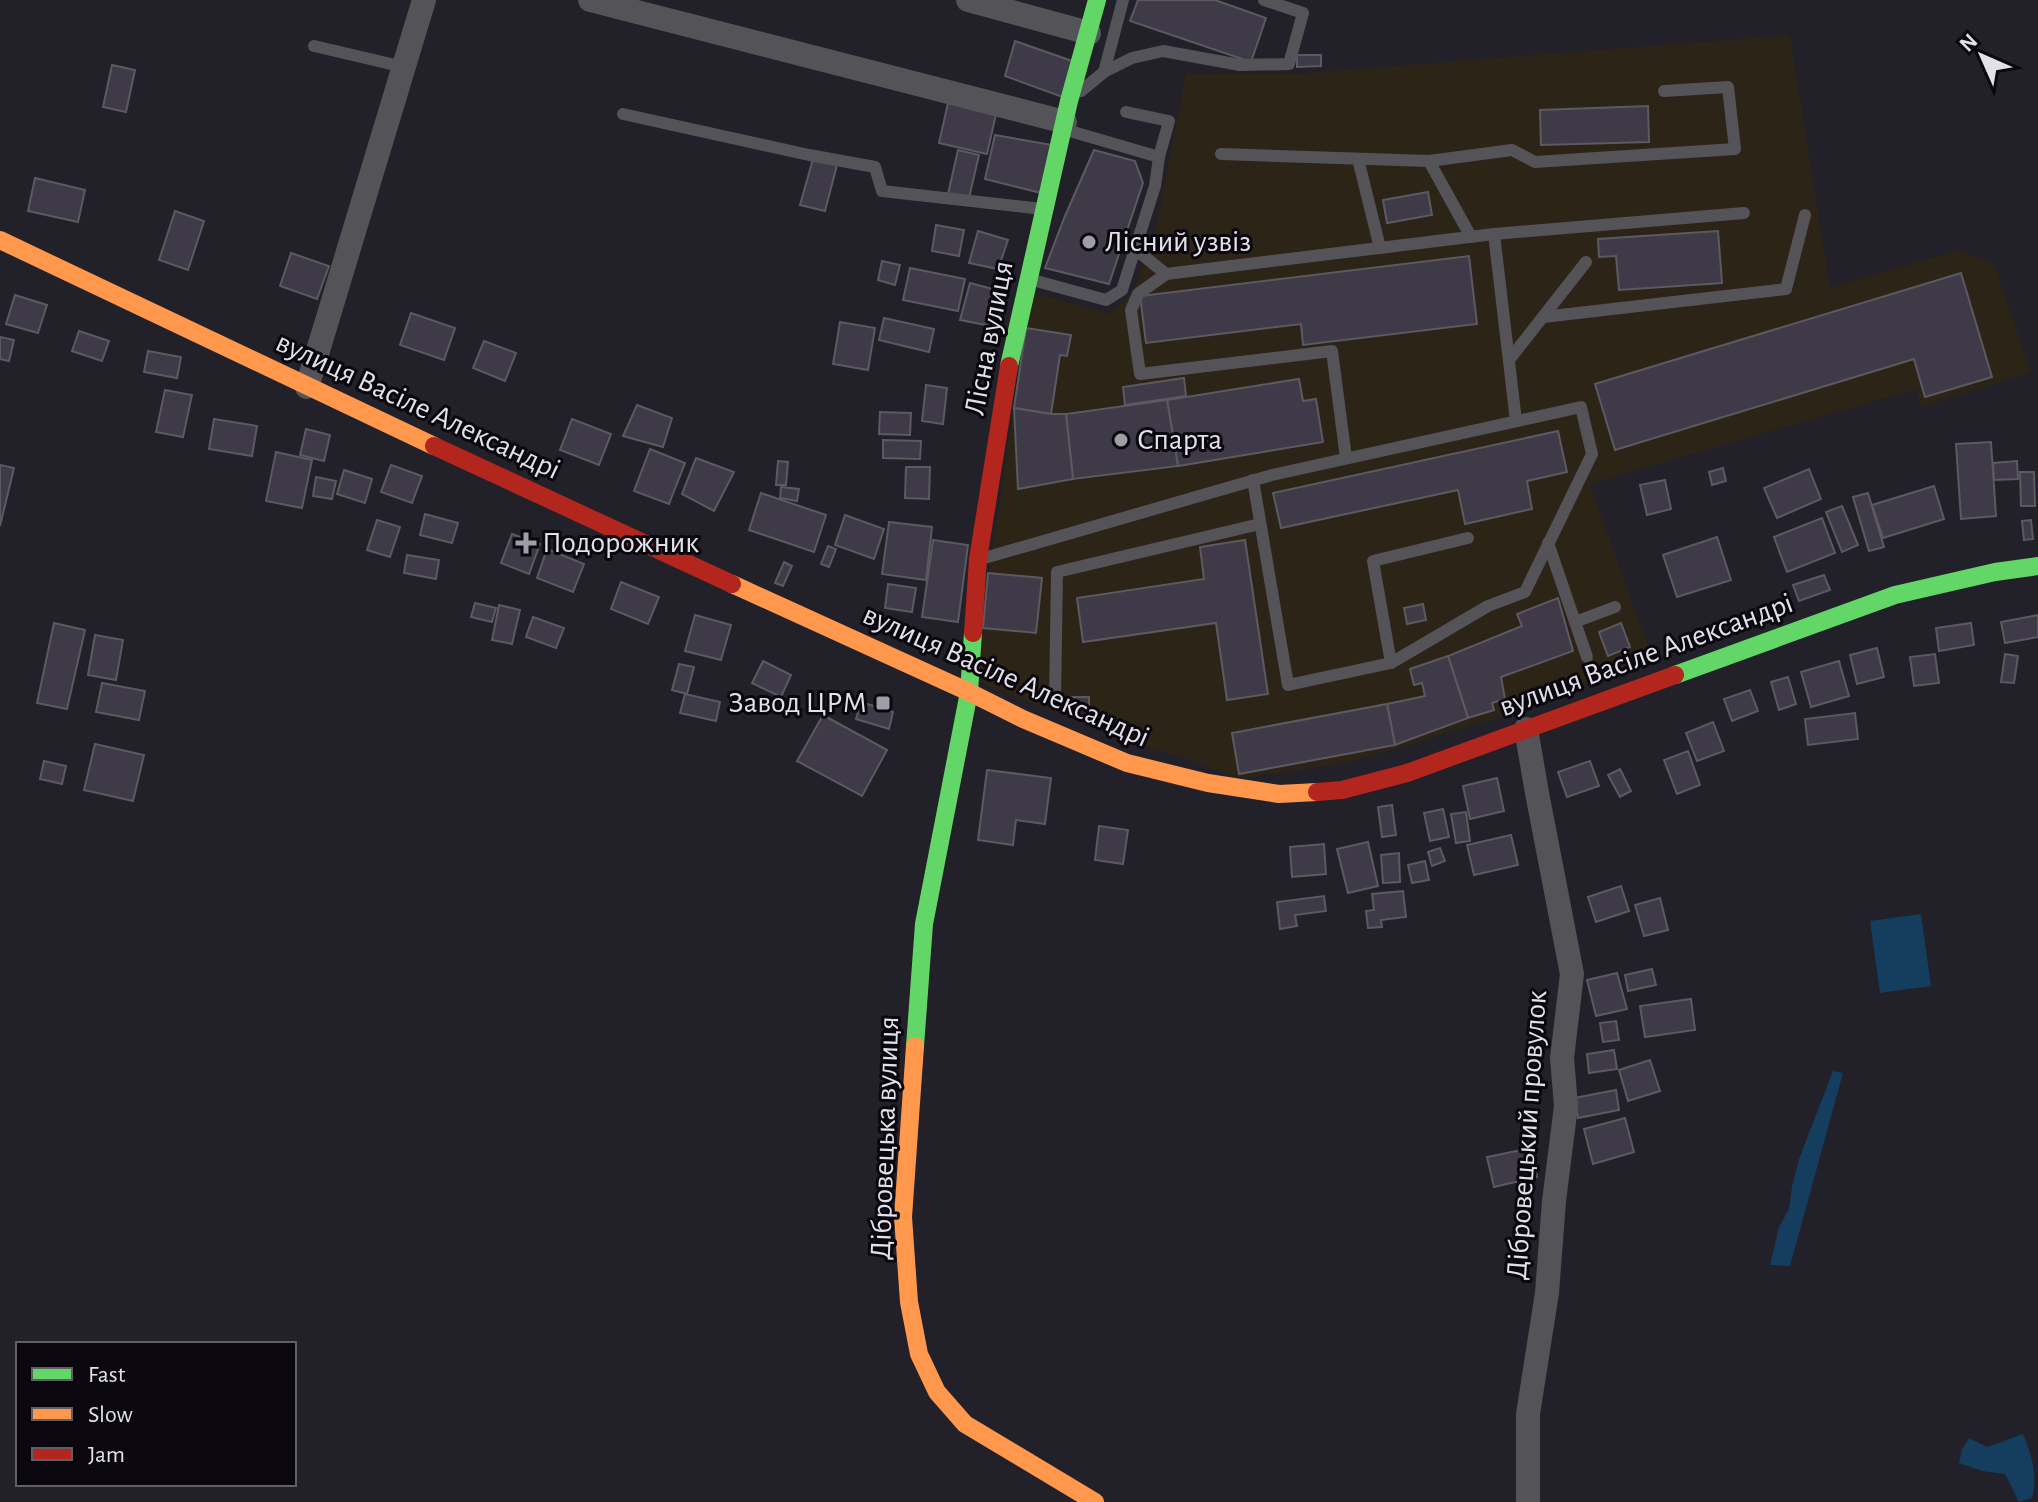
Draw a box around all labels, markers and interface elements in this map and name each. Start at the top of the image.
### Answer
north arrow [1942,16,2022,96]
text: N [1955,29,1982,56]
place label: Лісний узвіз [1105,227,1251,257]
marker: Лісний узвіз [1080,233,1098,251]
street label: Лісна вулиця [959,258,1019,418]
street label: вулиця Васіле Александрі [271,327,565,485]
place label: Спарта [1137,425,1222,455]
marker: Спарта [1112,431,1130,449]
place label: Подорожник [542,528,699,558]
marker: Подорожник [517,534,535,552]
street label: вулиця Васіле Александрі [1495,588,1797,722]
street label: вулиця Васіле Александрі [858,599,1154,753]
place label: Завод ЦРМ [728,688,867,718]
marker: Завод ЦРМ [874,694,892,712]
street label: Дібровецький провулок [1502,989,1552,1281]
street label: Дібровецька вулиця [866,1016,904,1260]
legend [16,1342,296,1486]
text: Fast [88,1363,126,1387]
text: Slow [88,1403,133,1427]
text: Jam [88,1443,125,1467]

